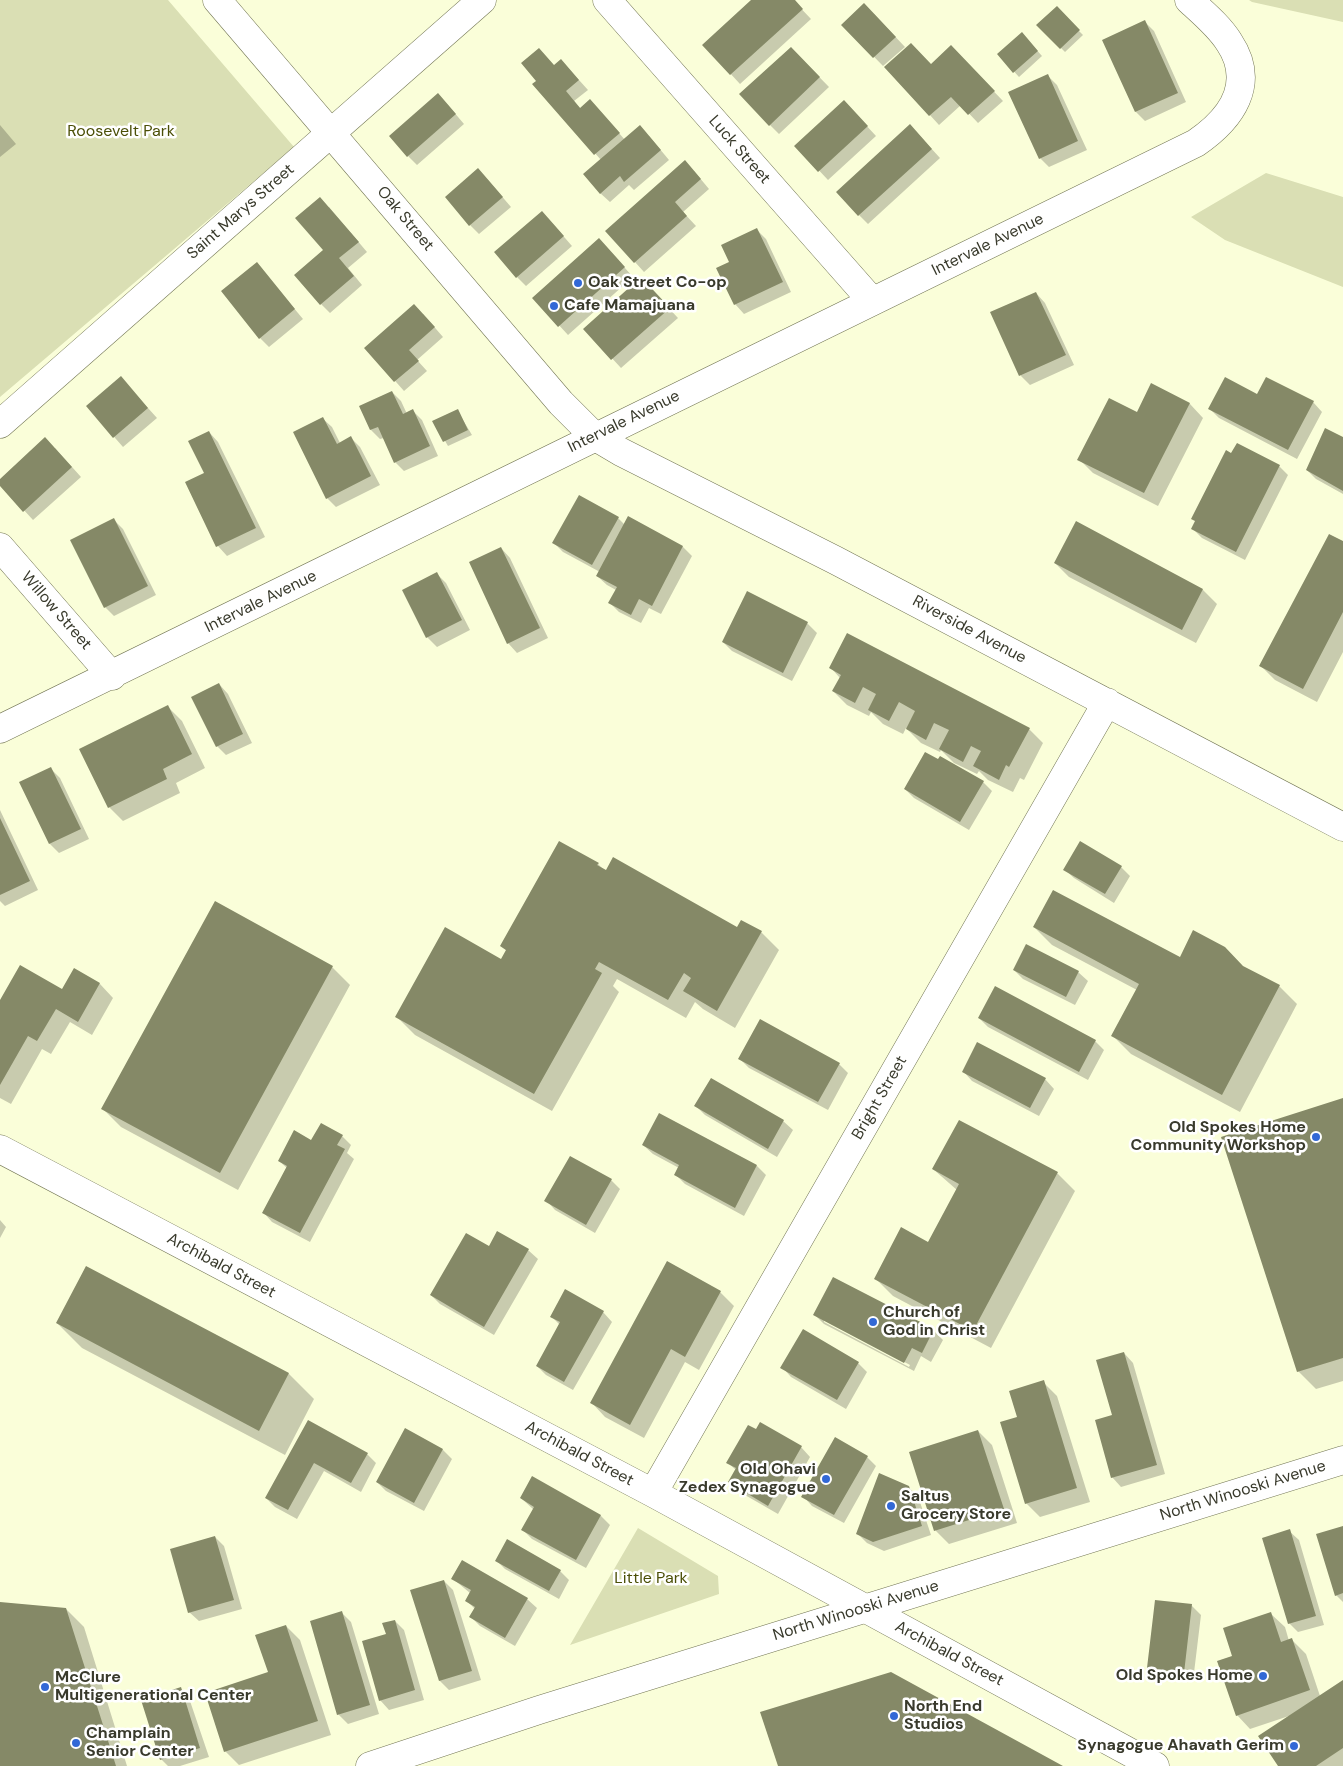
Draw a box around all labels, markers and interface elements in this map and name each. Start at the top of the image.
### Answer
street label: Luck Street [704,112,774,188]
park label: Roosevelt Park [67,122,175,142]
street label: Saint Marys Street [184,160,298,264]
street label: Oak Street [372,183,438,255]
street label: Intervale Avenue [929,210,1047,280]
place label: Oak Street Co-op [588,273,727,293]
marker: Oak Street Co-op [572,277,584,289]
place label: Cafe Mamajuana [564,296,695,316]
marker: Cafe Mamajuana [548,300,560,312]
street label: Intervale Avenue [565,387,683,457]
street label: Intervale Avenue [202,567,320,637]
street label: Willow Street [17,568,95,654]
street label: Riverside Avenue [909,592,1029,668]
street label: Bright Street [848,1053,912,1143]
place label: Old Spokes Home Community Workshop [1131,1118,1306,1156]
marker: Old Spokes Home Community Workshop [1310,1131,1322,1143]
street label: Archibald Street [163,1229,279,1303]
place label: Church of God in Christ [883,1303,985,1341]
marker: Church of God in Christ [867,1316,879,1328]
street label: Archibald Street [521,1417,637,1491]
street label: North Winooski Avenue [1158,1457,1328,1525]
place label: Old Ohavi Zedex Synagogue [679,1460,816,1498]
marker: Old Ohavi Zedex Synagogue [820,1473,832,1485]
place label: Saltus Grocery Store [901,1487,1011,1525]
marker: Saltus Grocery Store [885,1500,897,1512]
park label: Little Park [614,1569,688,1589]
street label: North Winooski Avenue [771,1577,941,1645]
street label: Archibald Street [891,1617,1007,1691]
place label: Old Spokes Home [1116,1666,1253,1686]
place label: McClure Multigenerational Center [55,1668,251,1706]
marker: Old Spokes Home [1257,1670,1269,1682]
marker: McClure Multigenerational Center [39,1681,51,1693]
place label: North End Studios [904,1697,982,1735]
marker: North End Studios [888,1710,900,1722]
place label: Champlain Senior Center [86,1724,194,1762]
place label: Synagogue Ahavath Gerim [1077,1736,1284,1756]
marker: Champlain Senior Center [70,1737,82,1749]
marker: Synagogue Ahavath Gerim [1288,1740,1300,1752]

